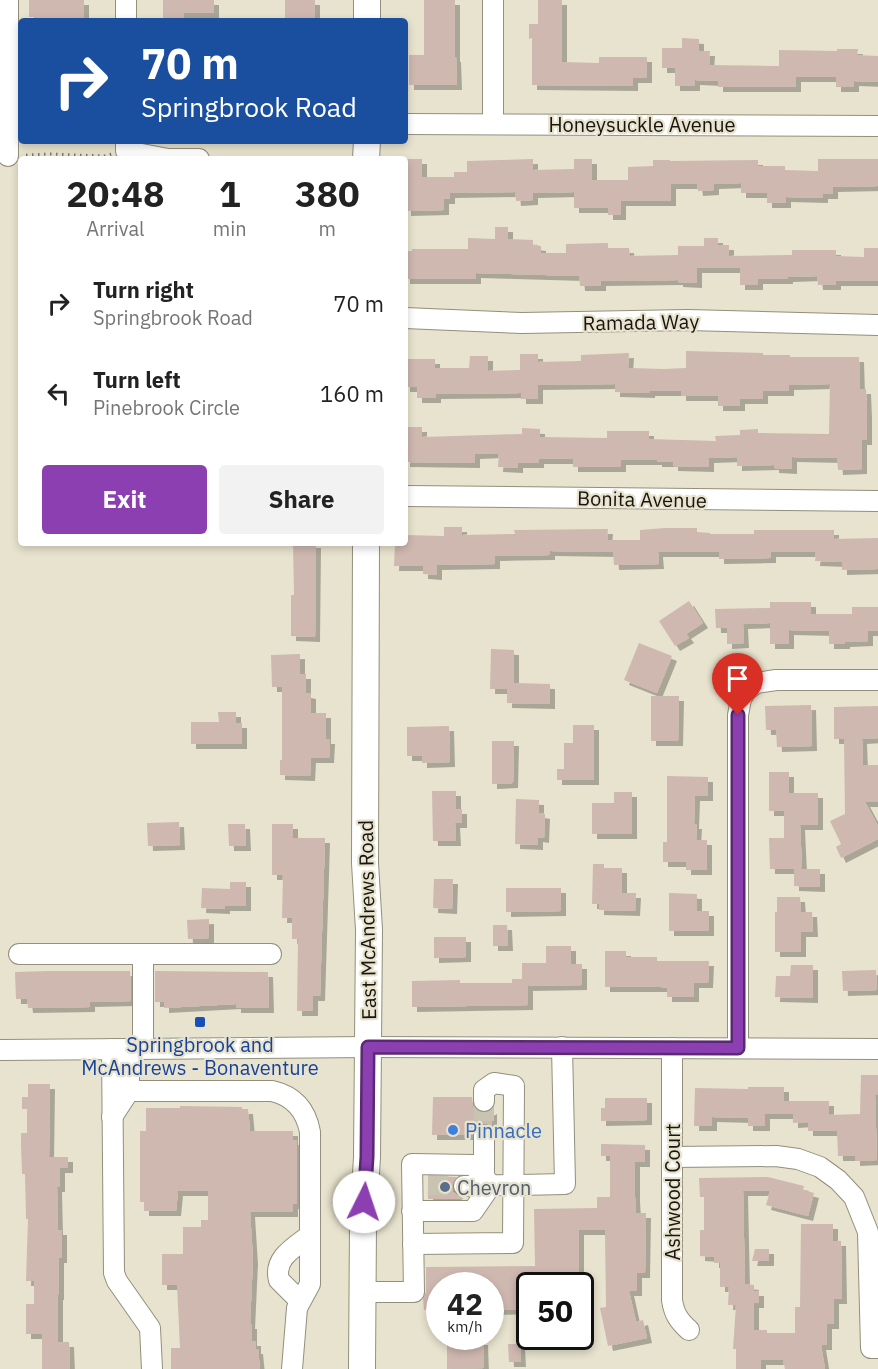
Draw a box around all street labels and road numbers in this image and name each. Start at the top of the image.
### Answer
street label: Honeysuckle Avenue [548,111,736,138]
street label: Ramada Way [582,307,700,337]
street label: Bonita Avenue [577,484,707,514]
street label: East McAndrews Road [352,820,382,1020]
street label: Ashwood Court [659,1123,686,1261]

